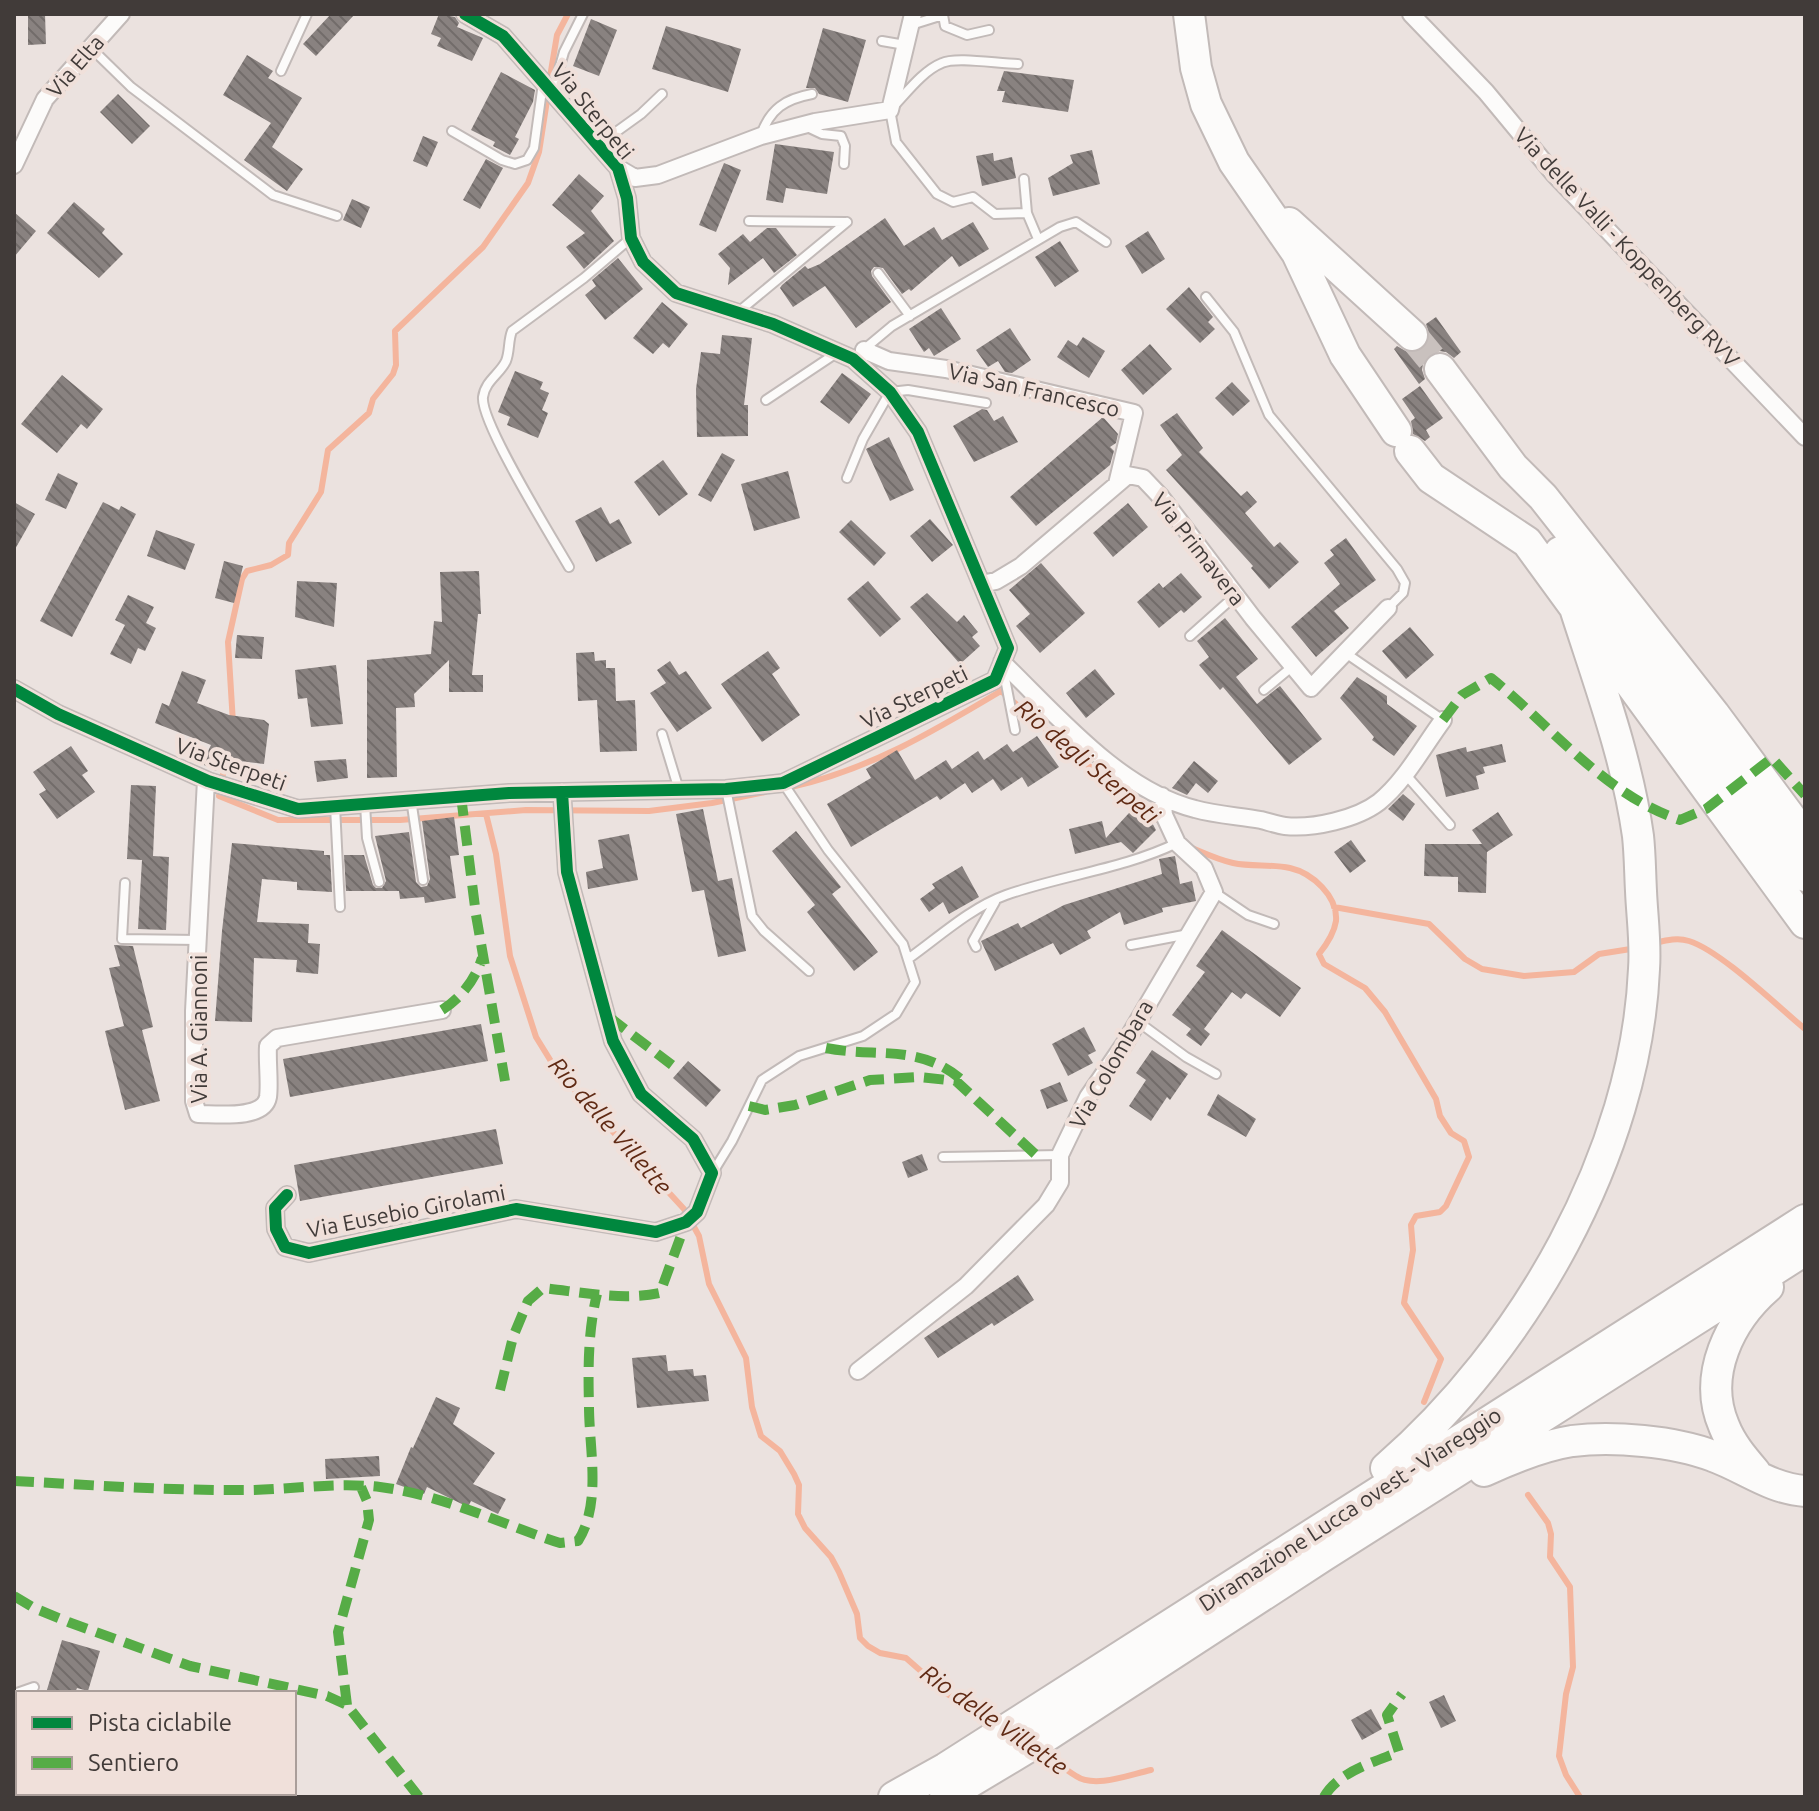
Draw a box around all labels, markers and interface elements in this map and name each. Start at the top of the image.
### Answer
street label: Via Elta [41,29,108,102]
street label: Via Sterpeti [547,58,640,164]
street label: Via delle Valli - Koppenberg RVV [1510,122,1745,372]
street label: Via San Francesco [946,358,1122,421]
street label: Via Primavera [1148,487,1251,610]
street label: Via Sterpeti [856,660,971,733]
water label: Rio degli Sterpeti [1010,694,1165,830]
street label: Via Sterpeti [172,732,290,795]
street label: Via A. Giannoni [186,955,211,1103]
street label: Via Colombara [1064,995,1157,1132]
water label: Rio delle Villette [544,1052,677,1200]
street label: Via Eusebio Girolami [305,1179,507,1242]
street label: Diramazione Lucca ovest - Viareggio [1194,1401,1505,1616]
water label: Rio delle Villette [916,1659,1073,1780]
legend [16,1691,296,1795]
text: Pista ciclabile [88,1709,232,1736]
text: Sentiero [88,1749,179,1776]

